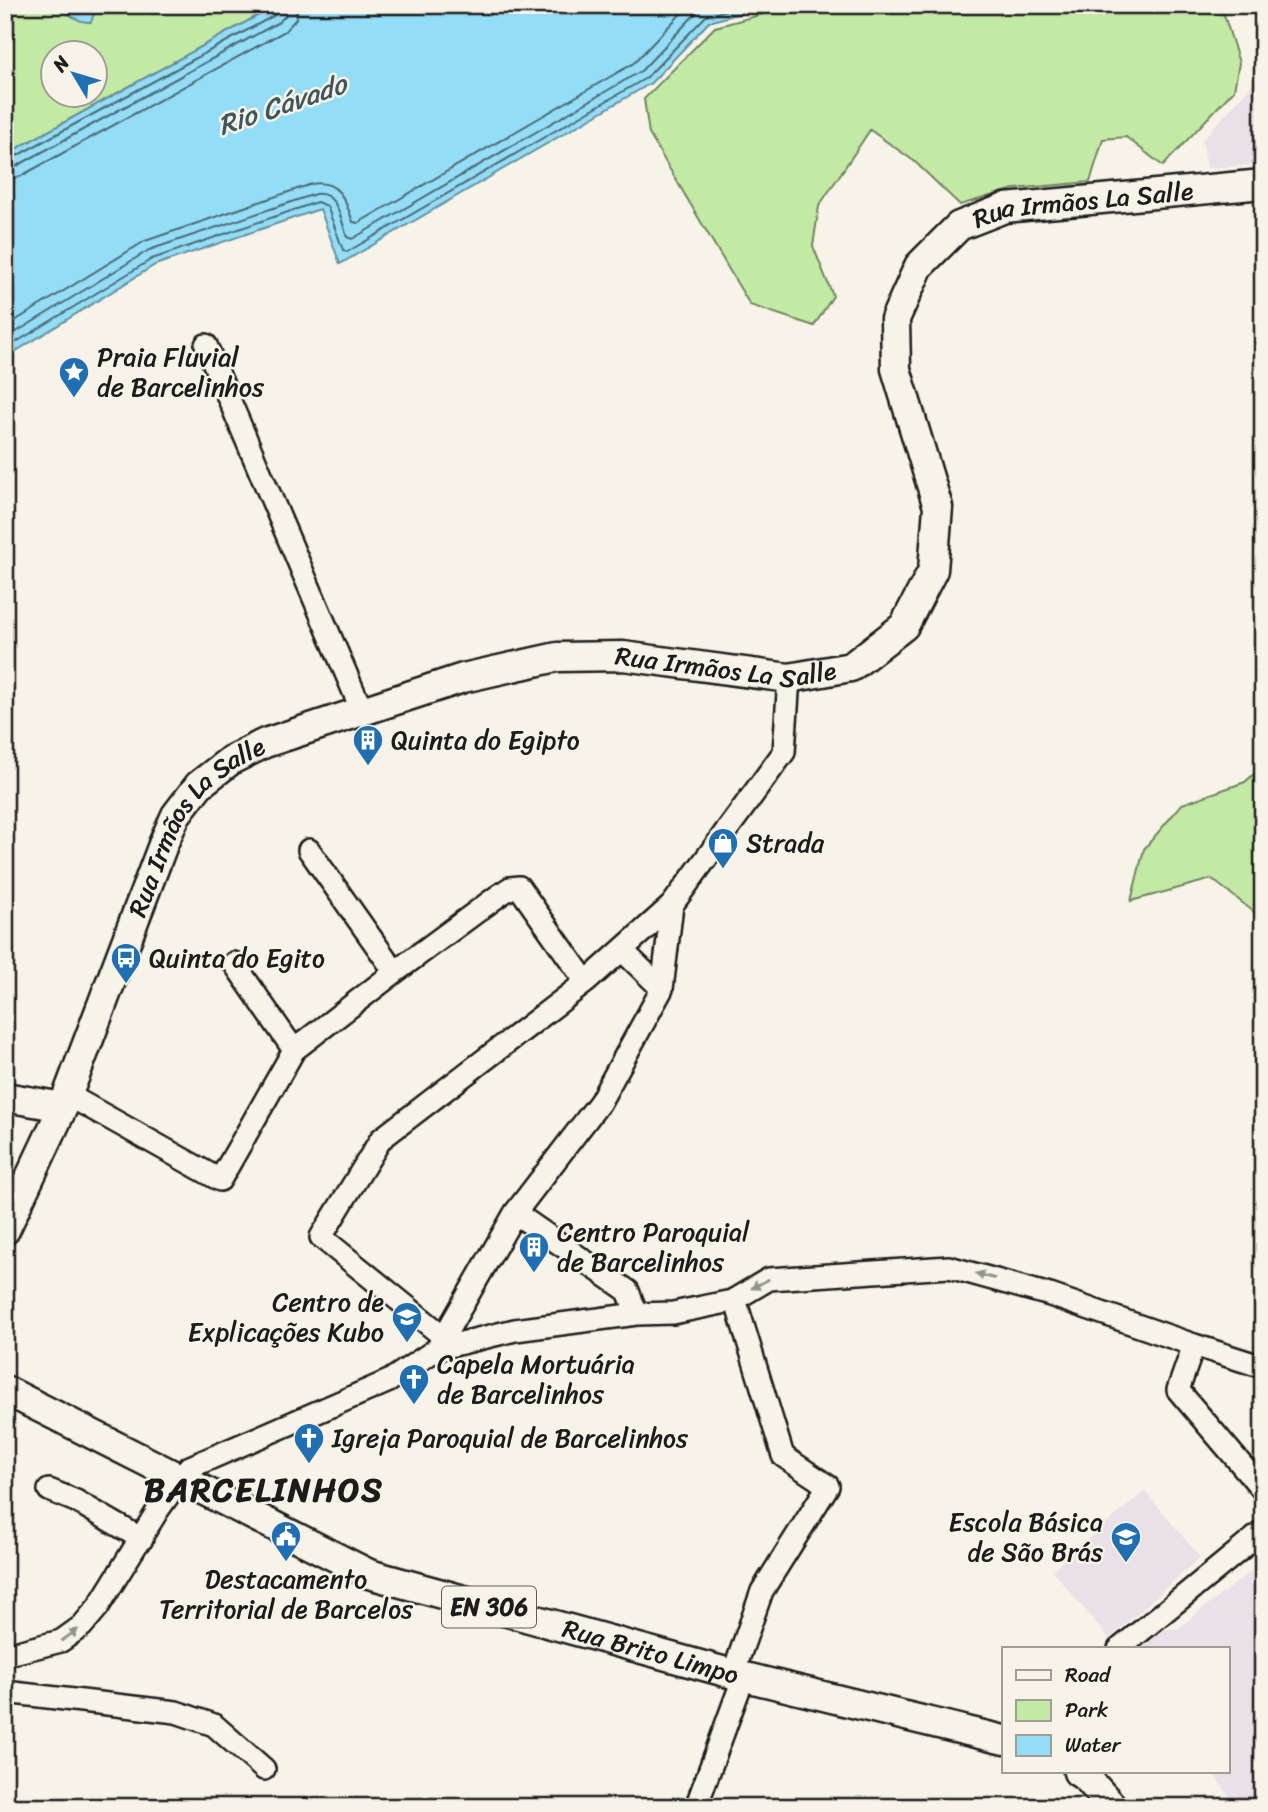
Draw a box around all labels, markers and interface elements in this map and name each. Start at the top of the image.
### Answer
north arrow [38,38,108,108]
text: N [43,48,79,80]
water label: Rio Cávado [211,59,356,149]
street label: Rua Irmãos La Salle [965,168,1196,242]
place label: Praia Fluvial de Barcelinhos [97,334,265,410]
place icon: Praia Fluvial de Barcelinhos [57,355,91,399]
street label: Rua Irmãos La Salle [613,632,840,702]
place label: Quinta do Egipto [391,717,580,763]
street label: Rua Irmãos La Salle [114,723,274,924]
building icon: Quinta do Egipto [351,723,385,767]
place label: Strada [746,820,825,866]
shop icon: Strada [706,826,740,870]
place label: Quinta do Egito [149,935,325,981]
bus stop icon: Quinta do Egito [109,941,143,985]
place label: Centro Paroquial de Barcelinhos [557,1209,750,1285]
building icon: Centro Paroquial de Barcelinhos [517,1230,551,1274]
one-way arrow [974,1270,996,1281]
one-way arrow [751,1278,770,1290]
place label: Centro de Explicações Kubo [188,1279,384,1355]
school or university icon: Centro de Explicações Kubo [390,1300,424,1344]
place label: Capela Mortuária de Barcelinhos [437,1341,635,1417]
church icon: Capela Mortuária de Barcelinhos [397,1362,431,1406]
place label: Igreja Paroquial de Barcelinhos [331,1415,689,1461]
church icon: Igreja Paroquial de Barcelinhos [292,1421,326,1465]
district label: BARCELINHOS [144,1461,384,1519]
place label: Escola Básica de São Brás [949,1499,1103,1575]
public building icon: Destacamento Territorial de Barcelos [269,1519,303,1563]
school or university icon: Escola Básica de São Brás [1109,1520,1143,1564]
place label: Destacamento Territorial de Barcelos [159,1556,414,1632]
road number: EN 306 [442,1587,536,1628]
street label: Rua Brito Limpo [557,1605,744,1698]
one-way arrow [61,1628,79,1642]
legend [1002,1647,1230,1773]
text: Road [1065,1656,1112,1694]
text: Park [1065,1691,1108,1729]
text: Water [1065,1726,1122,1764]

